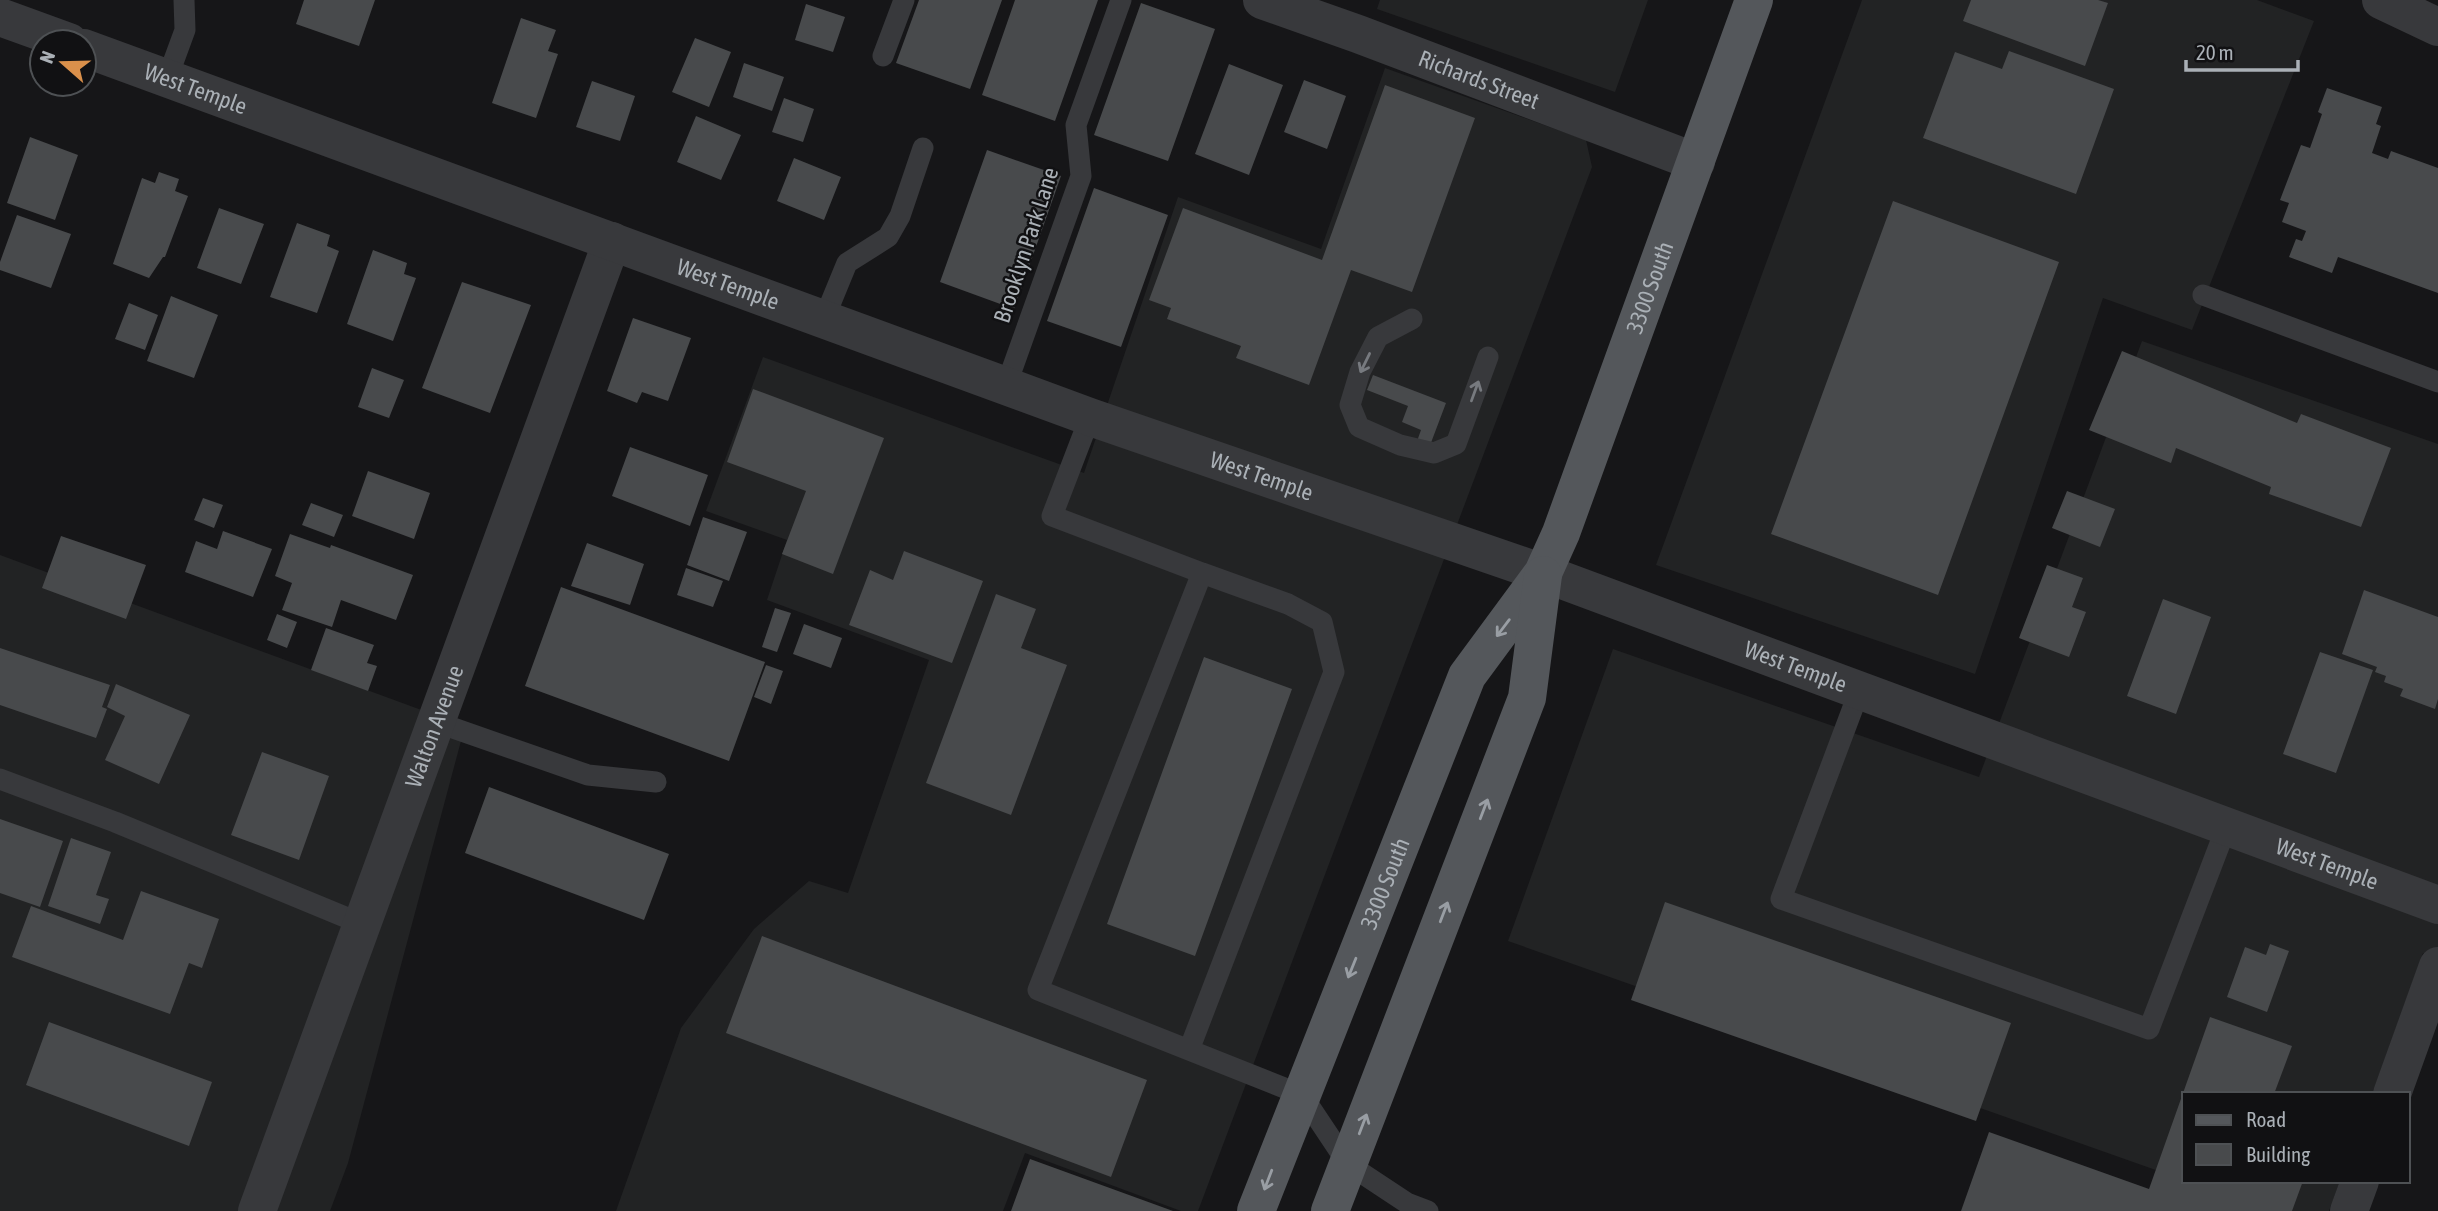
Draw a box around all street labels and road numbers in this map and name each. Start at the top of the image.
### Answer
street label: Richards Street [1415,45,1543,114]
street label: West Temple [141,58,251,120]
street label: Brooklyn Park Lane [989,164,1063,326]
street label: 3300 South [1621,238,1678,337]
street label: West Temple [673,254,783,315]
street label: West Temple [1207,446,1317,506]
street label: West Temple [1741,636,1850,698]
street label: Walton Avenue [400,662,469,791]
street label: West Temple [2272,833,2382,895]
street label: 3300 South [1355,834,1415,933]

